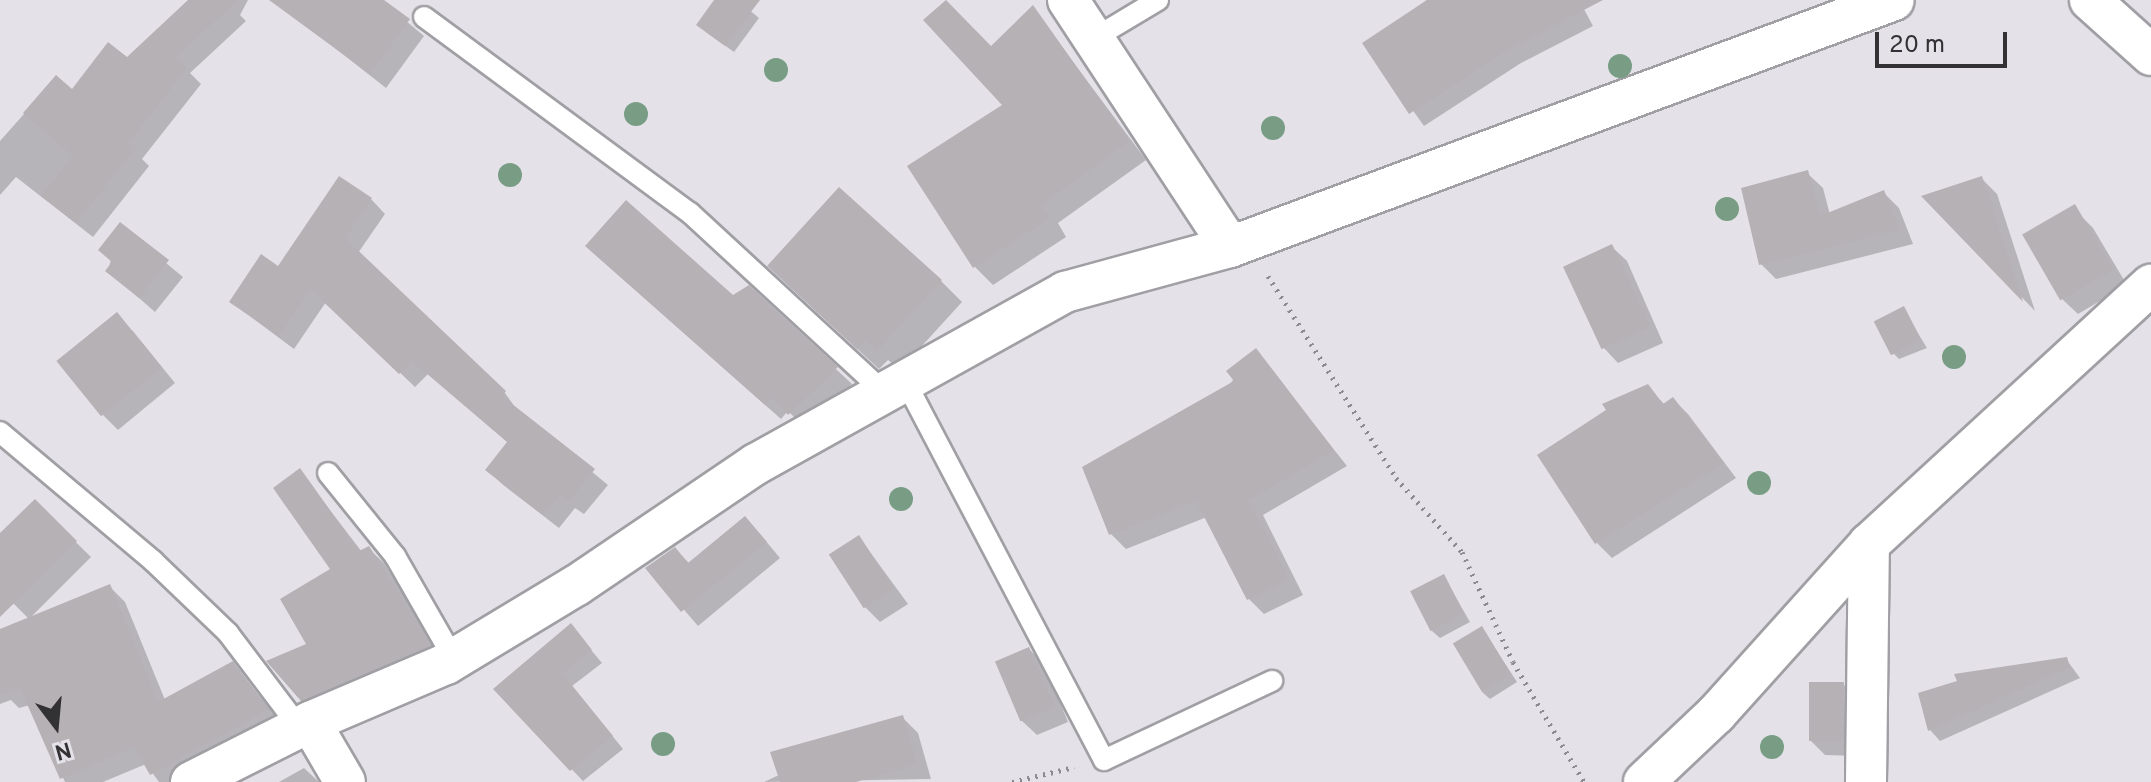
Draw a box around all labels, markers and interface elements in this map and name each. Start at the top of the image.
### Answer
scale bar [1879,16,2011,66]
text: 20 m [1889,31,1945,61]
north arrow [16,686,96,766]
text: N [51,734,74,765]

